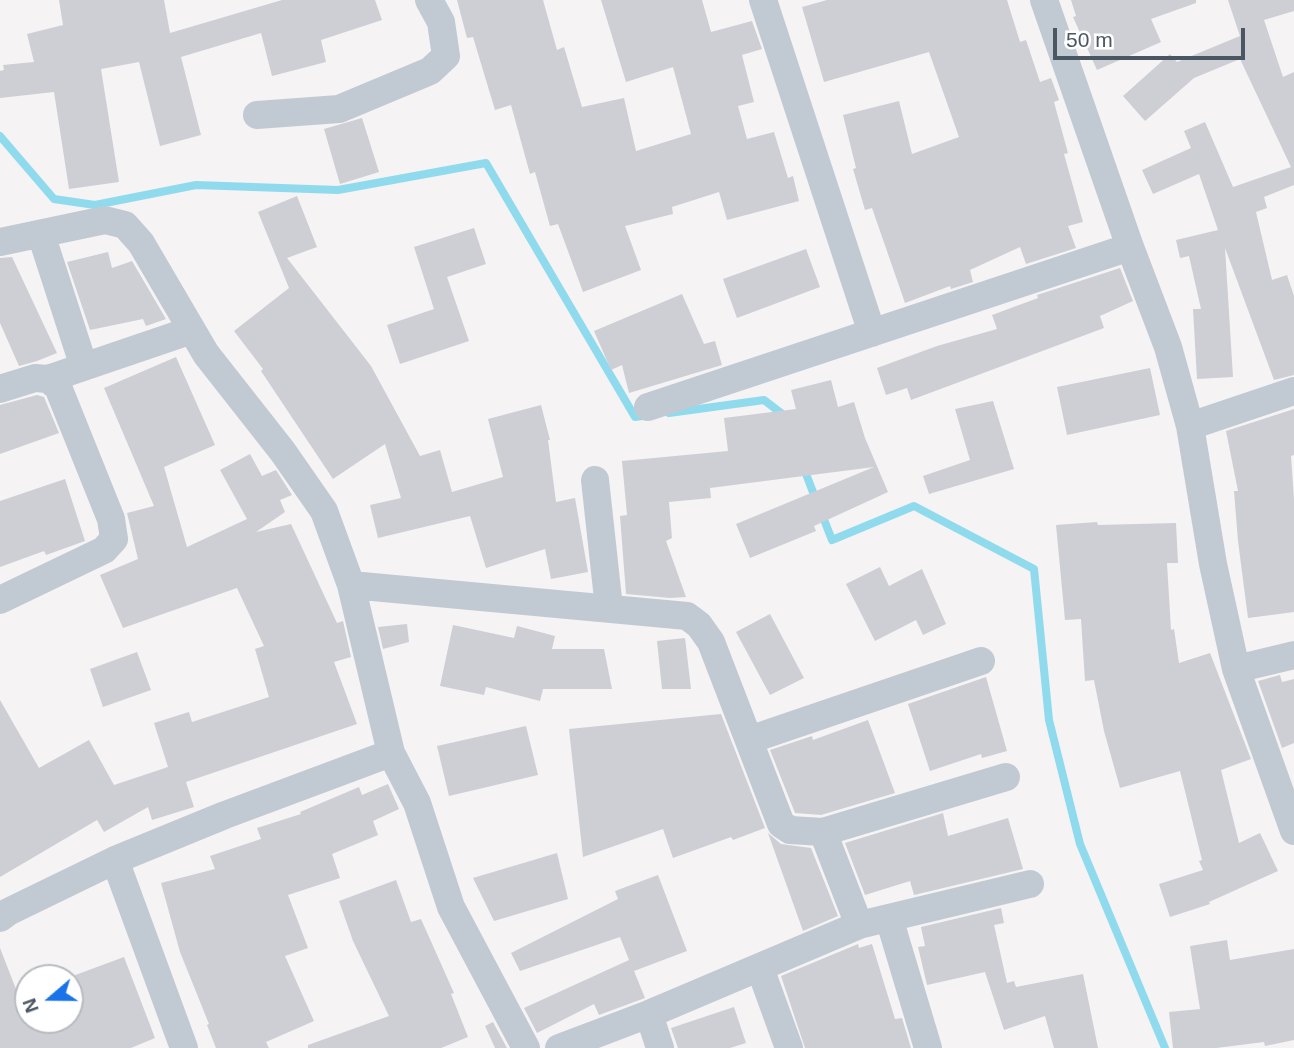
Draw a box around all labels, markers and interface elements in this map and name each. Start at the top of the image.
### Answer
scale bar [1056,14,1248,58]
text: 50 m [1066,28,1113,51]
north arrow [14,964,84,1034]
text: N [18,996,43,1016]

